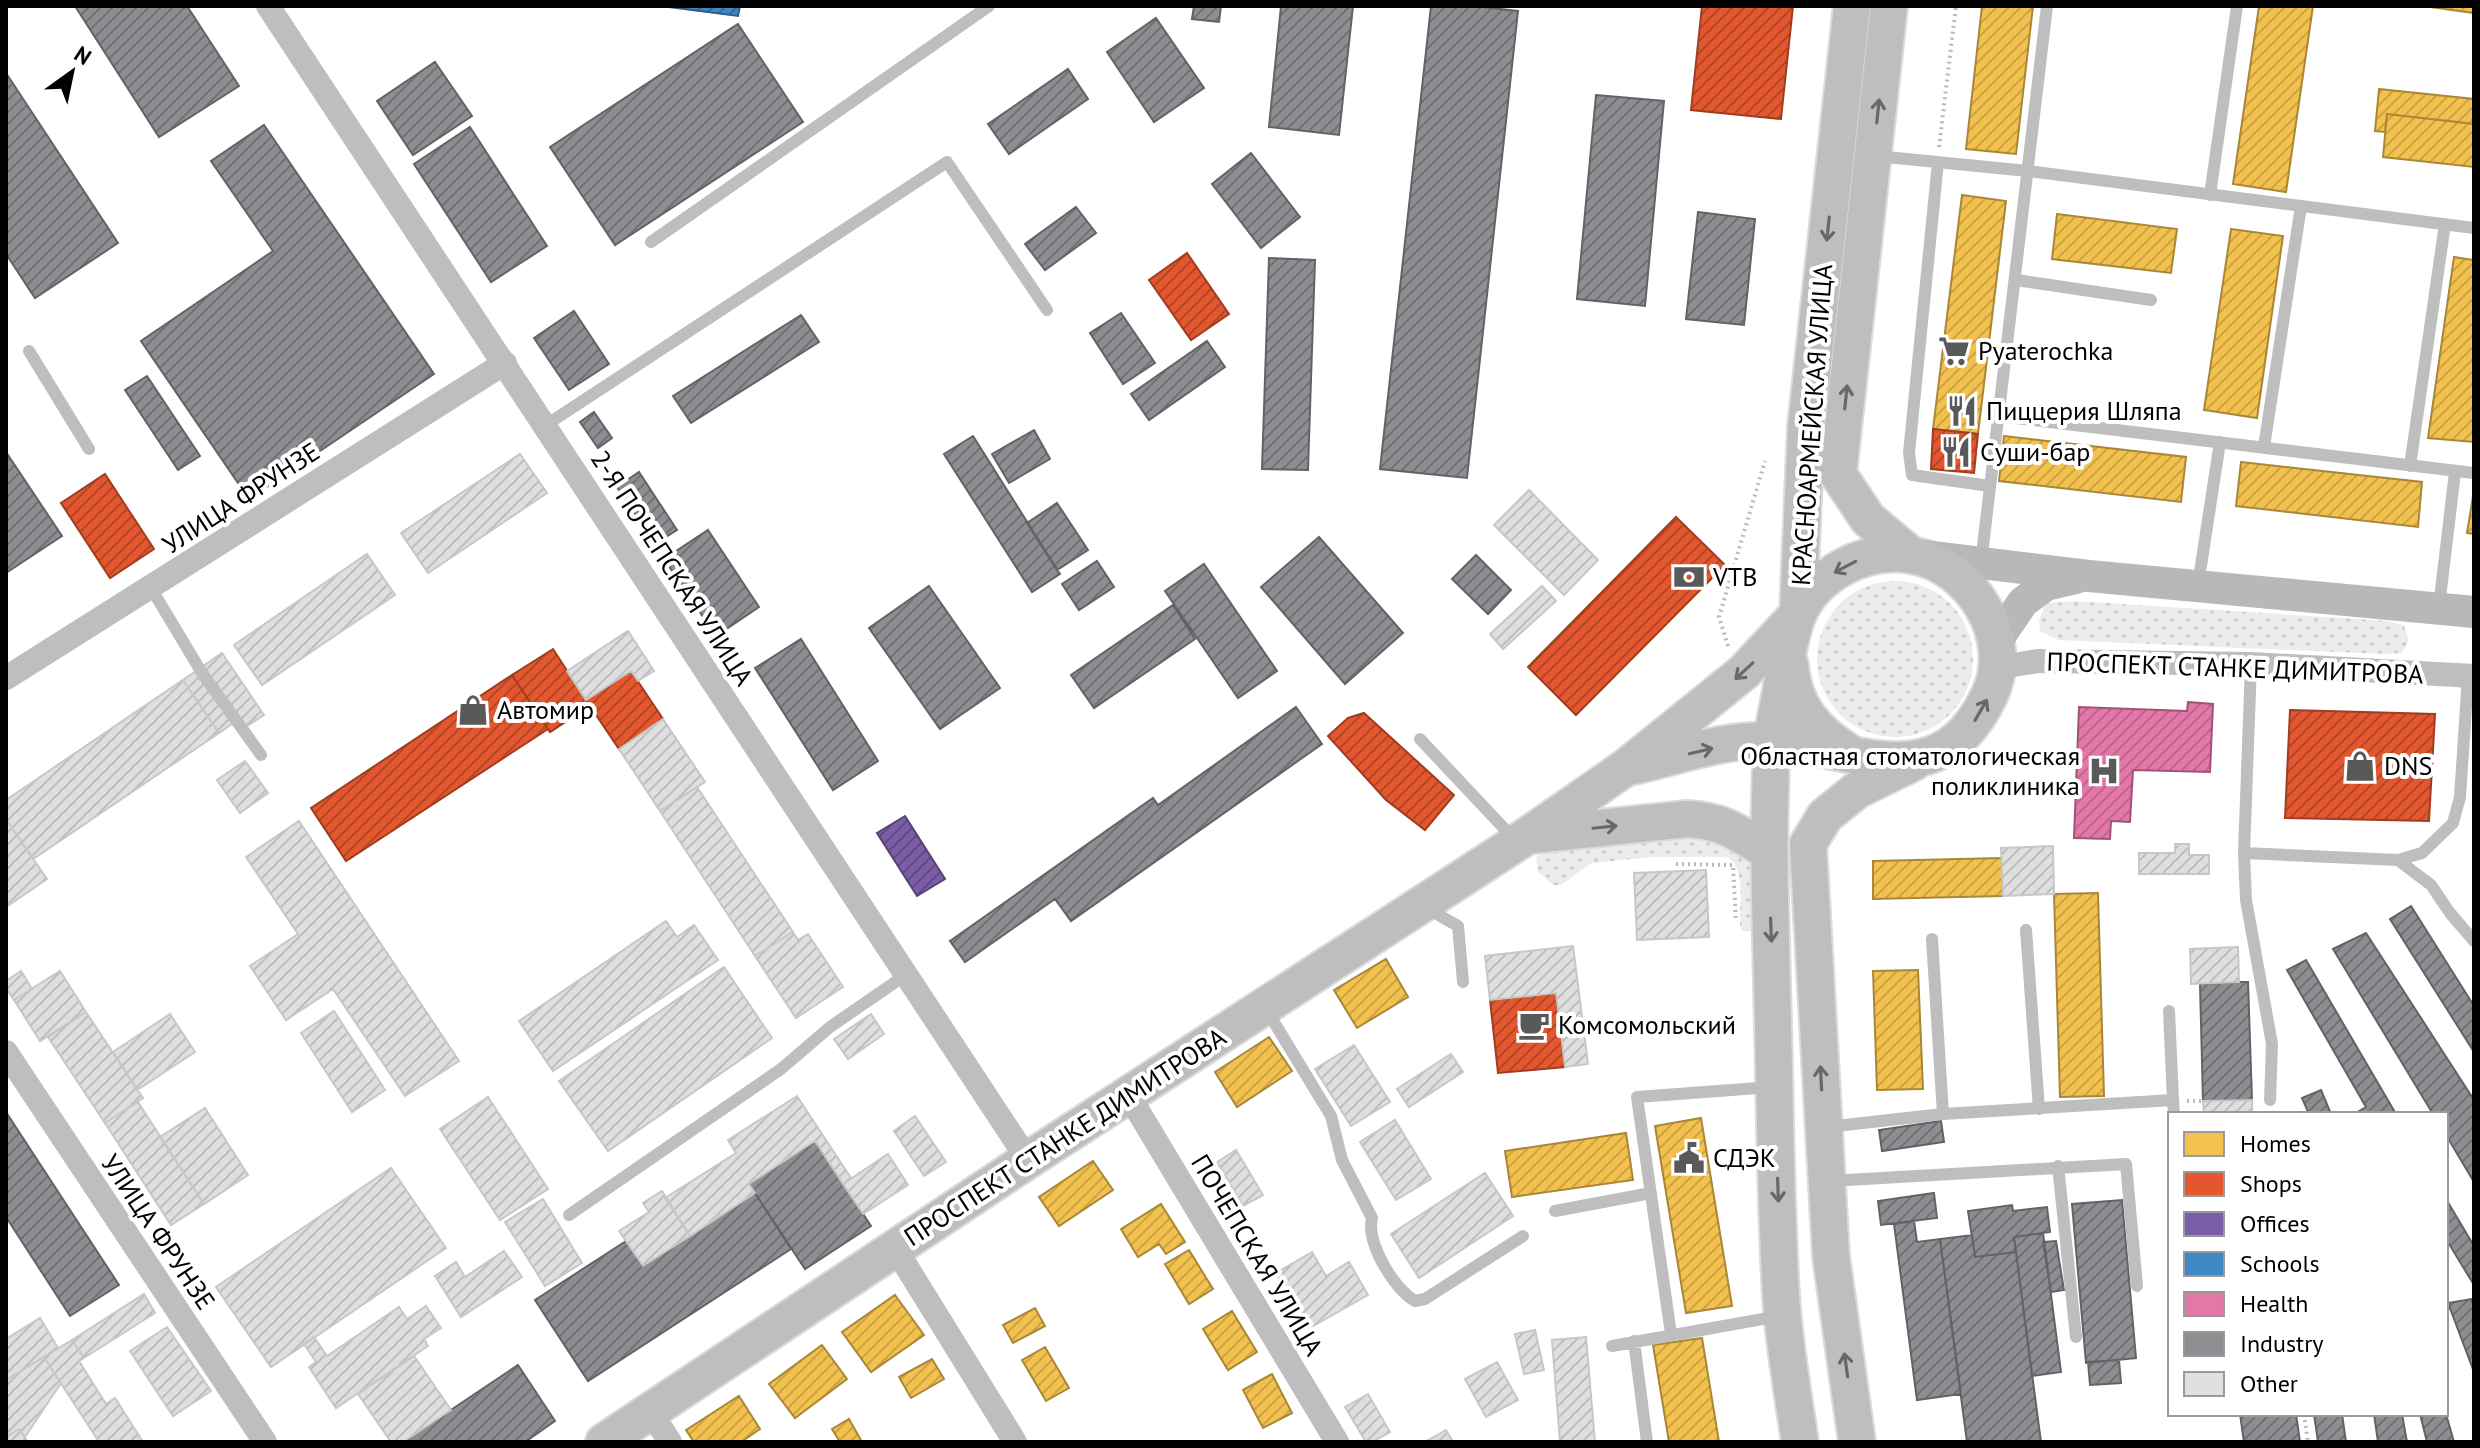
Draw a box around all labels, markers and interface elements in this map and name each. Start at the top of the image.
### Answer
north arrow [32,32,112,112]
text: N [69,40,97,71]
one-way arrow [1870,98,1885,125]
one-way arrow [1820,215,1835,242]
street label: КРАСНОАРМЕЙСКАЯ УЛИЦА [1784,263,1839,587]
supermarket icon: Pyaterochka [1937,334,1971,368]
place label: Pyaterochka [1978,334,2113,367]
one-way arrow [1839,384,1854,411]
restaurant icon: Пиццерия Шляпа [1945,394,1979,428]
place label: Пиццерия Шляпа [1986,394,2182,427]
street label: УЛИЦА ФРУНЗЕ [156,435,325,561]
restaurant icon: Суши-бар [1939,435,1973,469]
place label: Суши-бар [1980,435,2090,468]
street label: 2-Я ПОЧЕПСКАЯ УЛИЦА [584,444,761,692]
bank icon: VTB [1672,560,1706,594]
place label: VTB [1712,560,1757,593]
one-way arrow [1834,560,1857,576]
street label: ПРОСПЕКТ СТАНКЕ ДИМИТРОВА [2046,644,2424,691]
one-way arrow [1734,661,1754,680]
shop icon: Автомир [456,693,490,727]
place label: Автомир [497,693,594,726]
one-way arrow [1973,699,1989,722]
place label: Областная стоматологическая поликлиника [1740,739,2080,802]
one-way arrow [1688,743,1713,758]
shop icon: DNS [2343,749,2377,783]
place label: DNS [2384,749,2432,782]
hospital icon: Областная стоматологическая поликлиника [2087,754,2121,788]
one-way arrow [1591,820,1618,835]
one-way arrow [1763,916,1778,943]
cafe icon: Комсомольский [1517,1008,1551,1042]
place label: Комсомольский [1558,1008,1736,1041]
street label: ПРОСПЕКТ СТАНКЕ ДИМИТРОВА [898,1020,1232,1253]
one-way arrow [1813,1065,1828,1092]
legend [2168,1112,2448,1416]
text: Homes [2240,1128,2311,1159]
public building icon: СДЭК [1672,1141,1706,1175]
place label: СДЭК [1713,1141,1776,1174]
street label: УЛИЦА ФРУНЗЕ [94,1148,223,1316]
street label: ПОЧЕПСКАЯ УЛИЦА [1184,1148,1331,1361]
text: Shops [2240,1168,2302,1199]
one-way arrow [1771,1176,1786,1203]
text: Offices [2240,1208,2310,1239]
text: Schools [2240,1248,2320,1279]
text: Health [2240,1288,2309,1319]
text: Industry [2240,1328,2324,1359]
one-way arrow [1838,1353,1853,1378]
text: Other [2240,1368,2298,1399]

